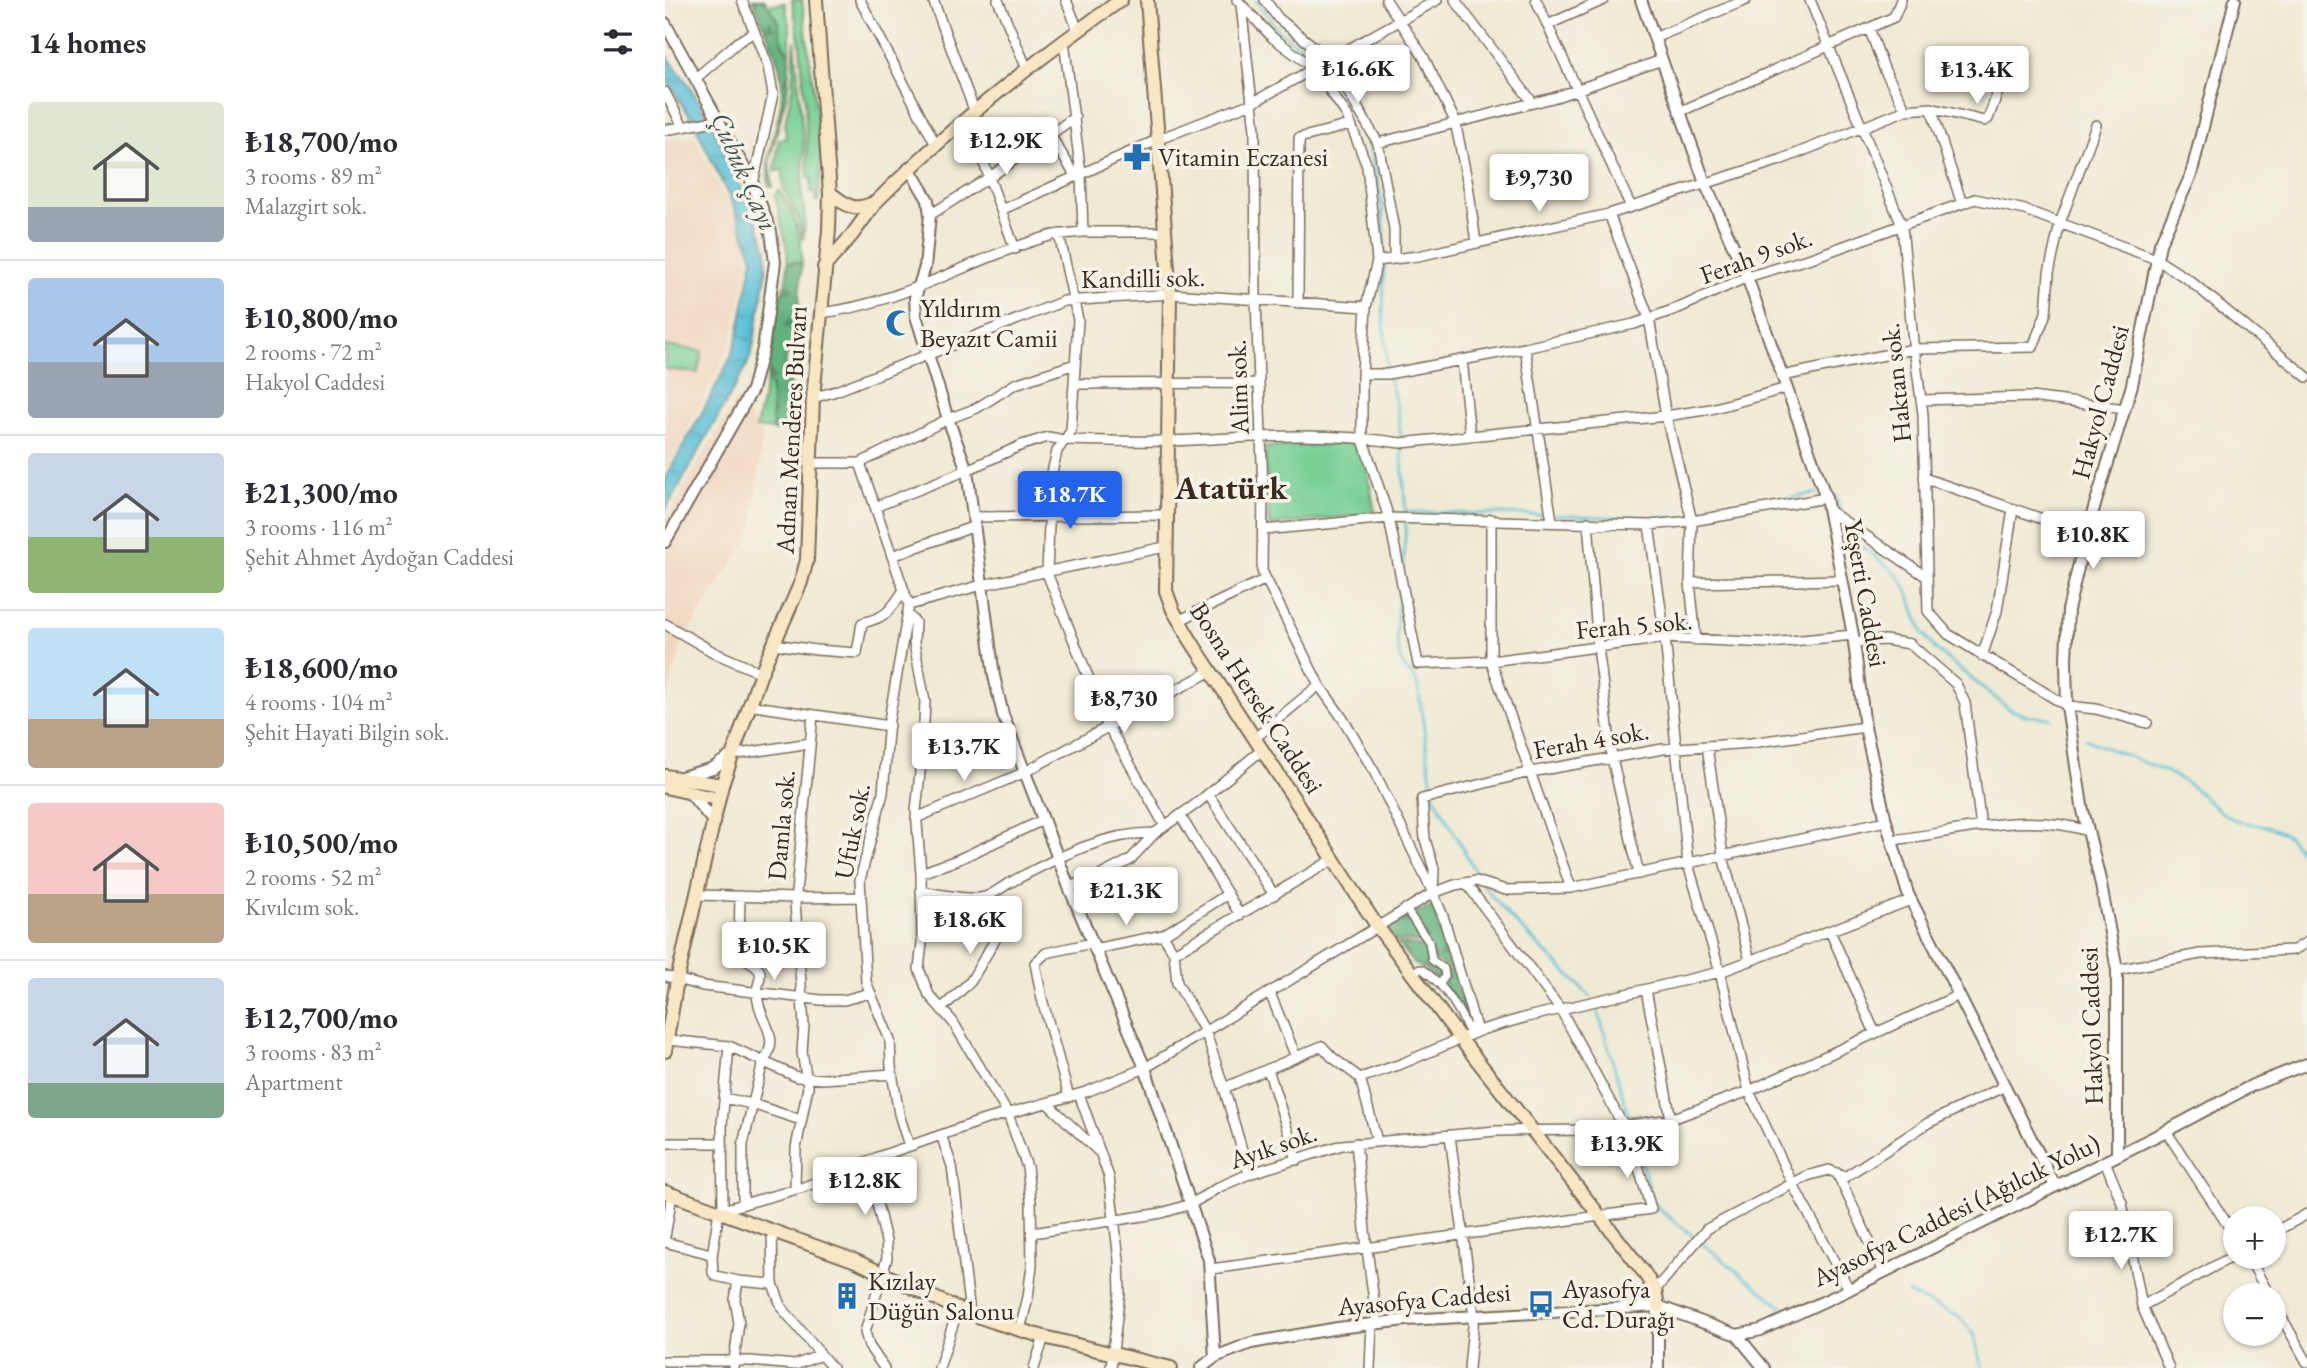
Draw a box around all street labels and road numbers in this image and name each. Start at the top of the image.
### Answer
street label: Ferah 9 sok. [1695,220,1817,292]
street label: Kandilli sok. [1080,260,1206,296]
street label: Adnan Menderes Bulvarı [767,305,814,556]
street label: Haktan sok. [1873,321,1919,445]
street label: Hakyol Caddesi [2063,321,2137,483]
street label: Alim sok. [1219,339,1257,436]
street label: Yeşerti Caddesi [1836,516,1896,670]
street label: Bosna Hersek Caddesi [1182,596,1332,800]
street label: Ferah 5 sok. [1574,603,1694,647]
street label: Ferah 4 sok. [1530,713,1652,767]
street label: Damla sok. [759,768,803,882]
street label: Ufuk sok. [826,780,878,882]
street label: Hakyol Caddesi [2071,946,2111,1106]
street label: Ayık sok. [1224,1115,1321,1177]
street label: Ayasofya Caddesi (Ağılcık Yolu) [1806,1125,2105,1295]
street label: Ayasofya Caddesi [1335,1274,1512,1324]

